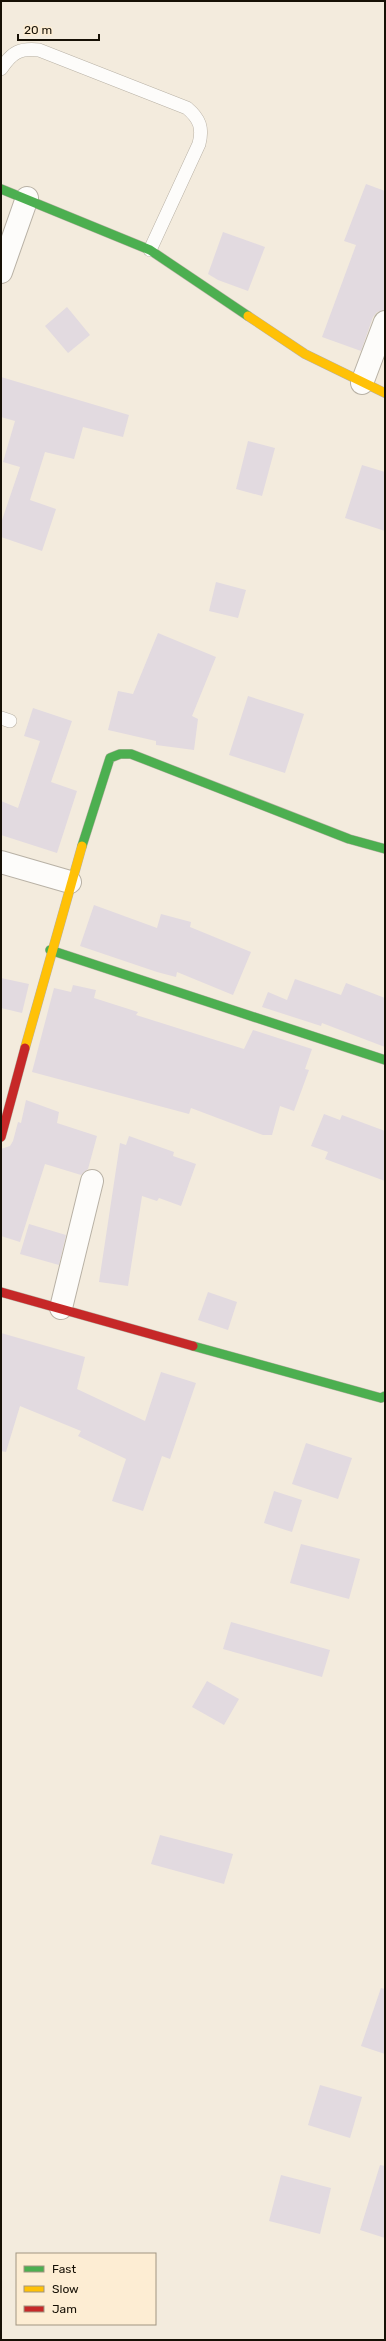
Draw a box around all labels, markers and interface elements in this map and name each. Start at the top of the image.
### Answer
scale bar [18,16,99,42]
text: 20 m [24,23,52,37]
legend [16,2253,156,2325]
text: Fast [52,2262,76,2276]
text: Slow [52,2282,79,2296]
text: Jam [52,2302,77,2316]

